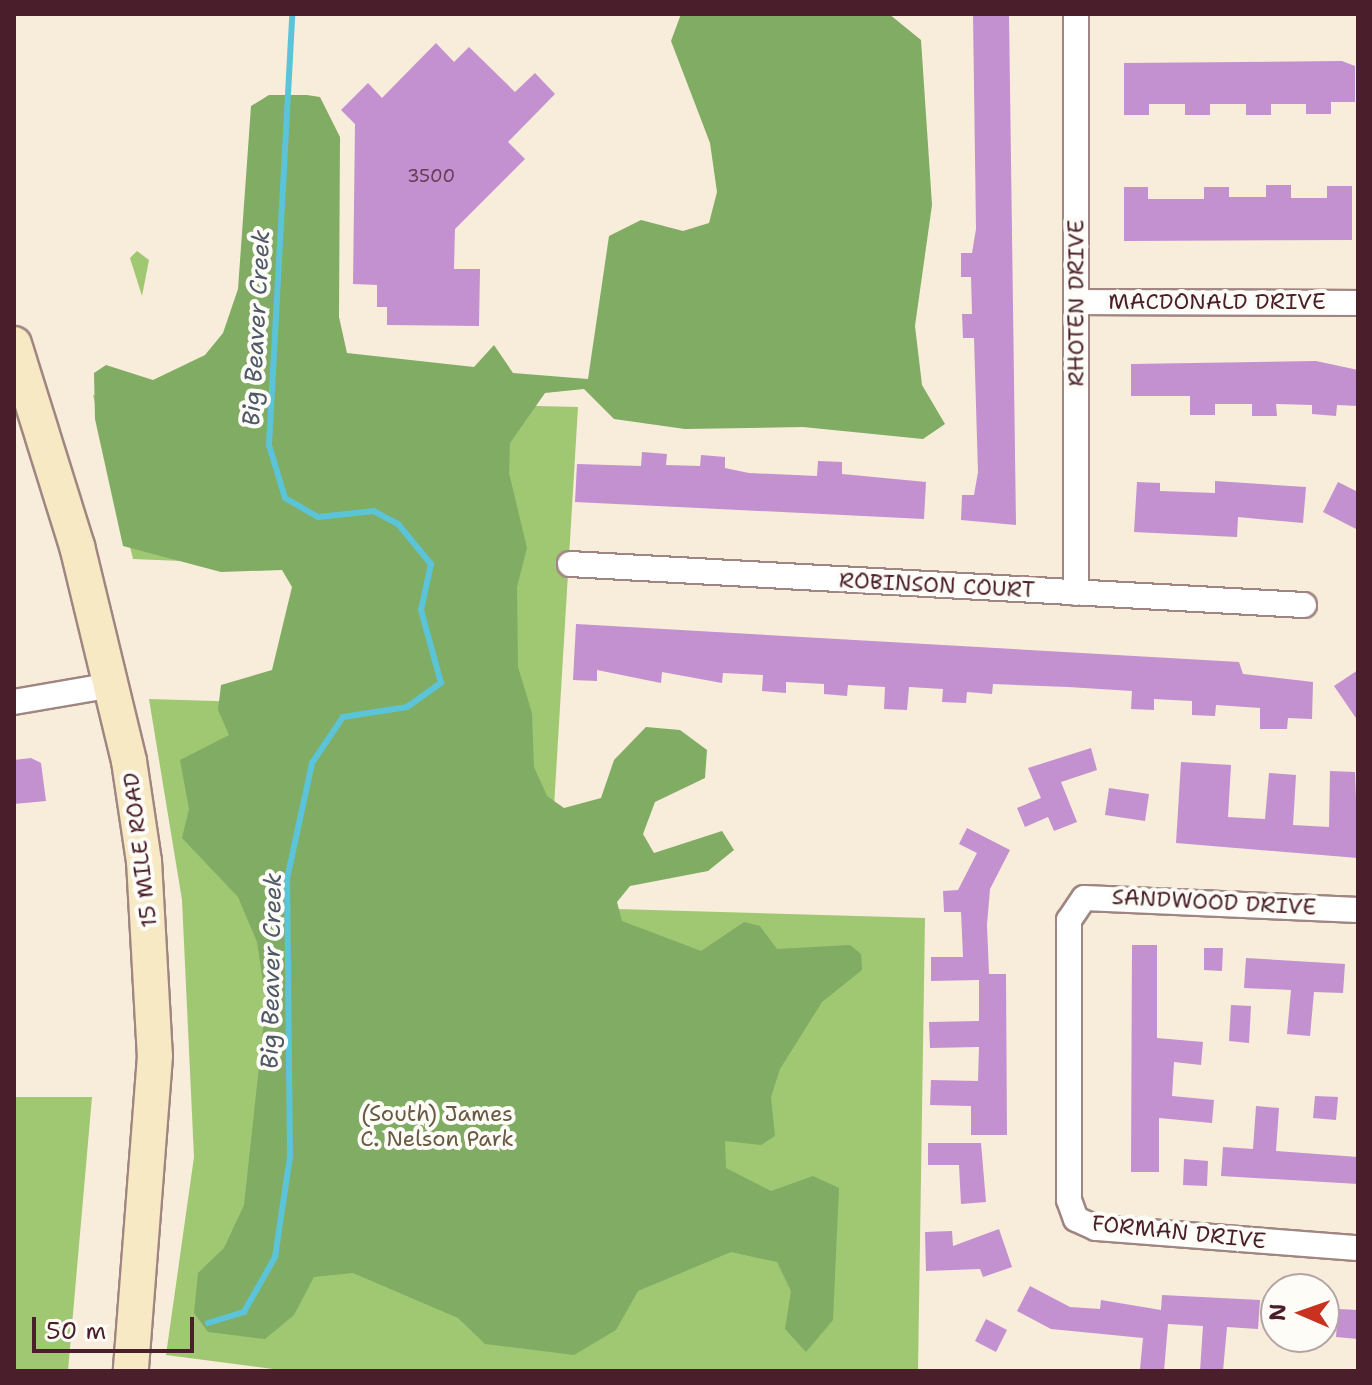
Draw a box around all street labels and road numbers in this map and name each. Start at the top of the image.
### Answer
street label: RHOTEN DRIVE [1063,219,1089,387]
street label: MACDONALD DRIVE [1108,289,1326,315]
street label: ROBINSON COURT [838,567,1036,603]
street label: 15 MILE ROAD [117,771,163,929]
street label: SANDWOOD DRIVE [1111,883,1317,921]
street label: FORMAN DRIVE [1091,1210,1267,1254]

